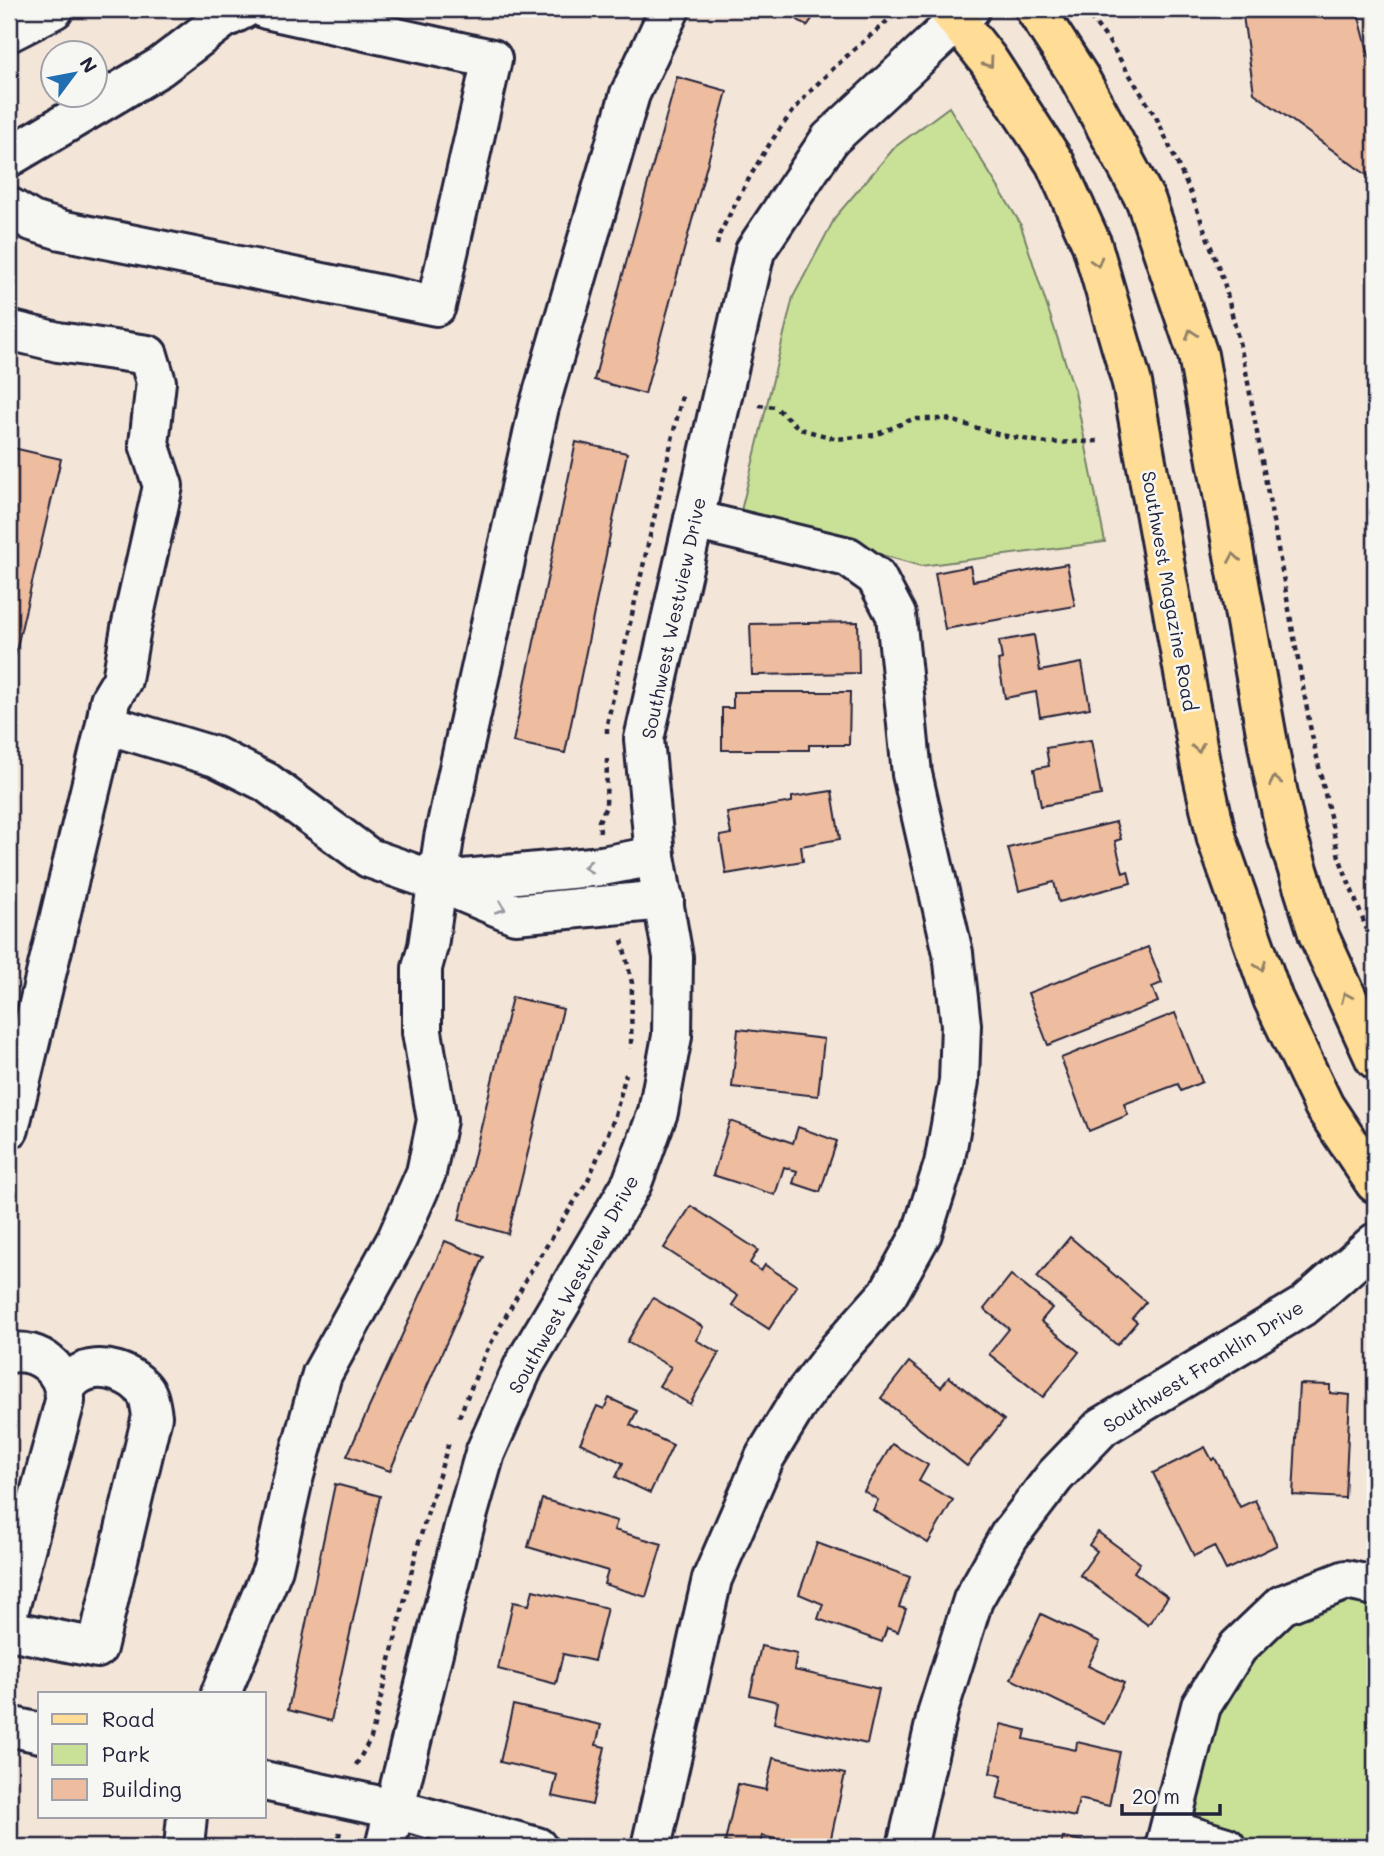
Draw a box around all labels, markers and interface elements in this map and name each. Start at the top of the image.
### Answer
north arrow [38,38,108,108]
text: N [74,52,103,77]
one-way arrow [981,55,993,68]
one-way arrow [1088,256,1103,268]
one-way arrow [1185,329,1199,341]
street label: Southwest Magazine Road [1137,469,1203,713]
street label: Southwest Westview Drive [635,495,711,741]
one-way arrow [1227,552,1242,564]
one-way arrow [1190,742,1205,754]
one-way arrow [1269,775,1284,787]
one-way arrow [582,859,593,874]
one-way arrow [494,900,506,914]
one-way arrow [1253,960,1267,972]
one-way arrow [1340,992,1354,1004]
street label: Southwest Westview Drive [502,1170,644,1398]
street label: Southwest Franklin Drive [1098,1294,1308,1438]
legend [38,1692,266,1818]
text: Road [102,1705,154,1732]
text: Park [102,1740,150,1767]
scale bar [1122,1772,1220,1816]
text: Building [102,1775,182,1802]
text: 20 m [1132,1782,1180,1809]

